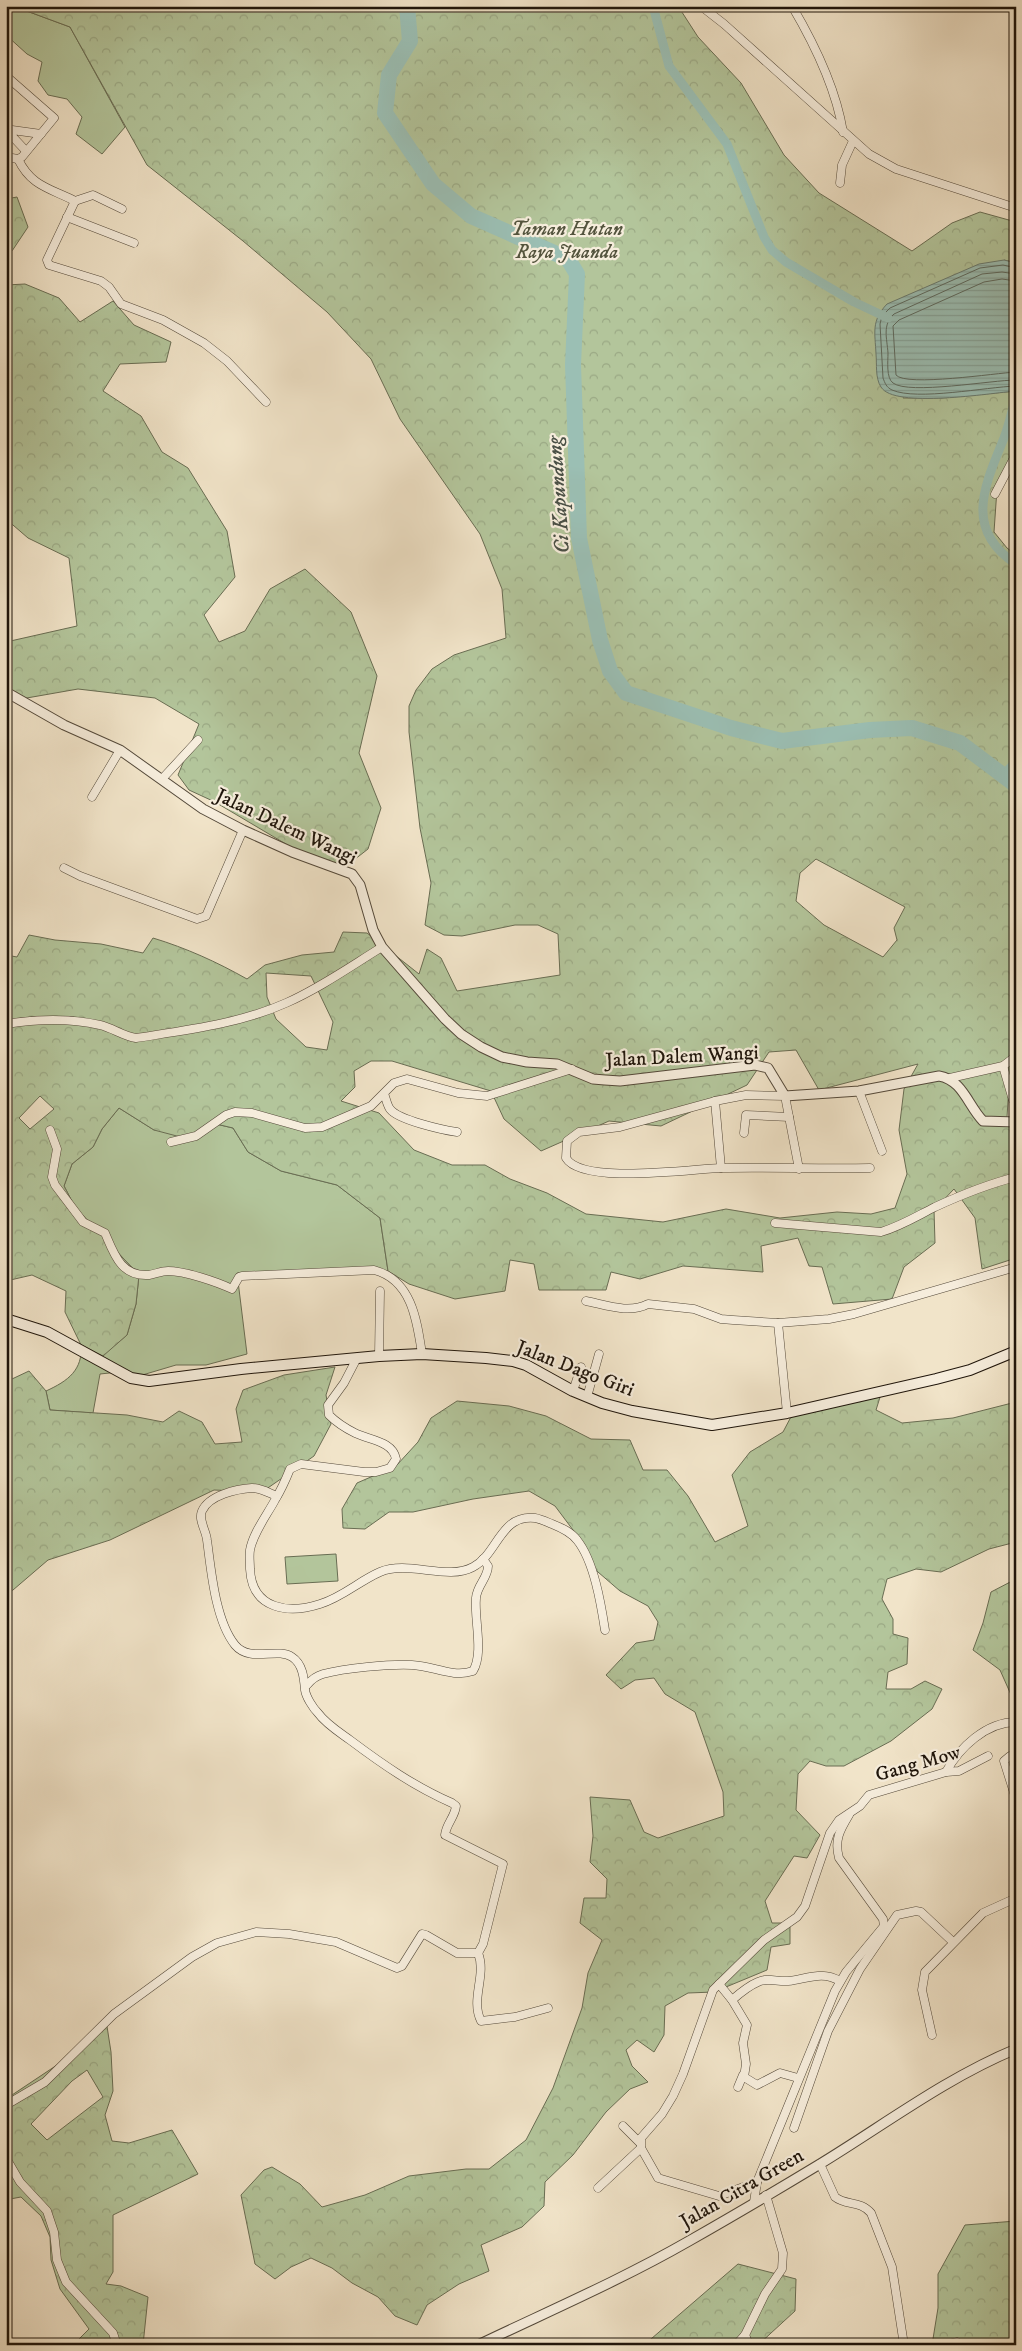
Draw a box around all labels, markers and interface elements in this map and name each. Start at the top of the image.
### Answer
park label: Taman Hutan Raya Juanda [511,217,623,265]
water label: Ci Kapundung [542,434,576,555]
street label: Jalan Dalem Wangi [209,782,361,871]
street label: Jalan Dalem Wangi [603,1041,759,1074]
street label: Jalan Dago Giri [511,1334,637,1403]
street label: Gang Mow [873,1740,964,1788]
street label: Jalan Citra Green [674,2143,809,2235]

